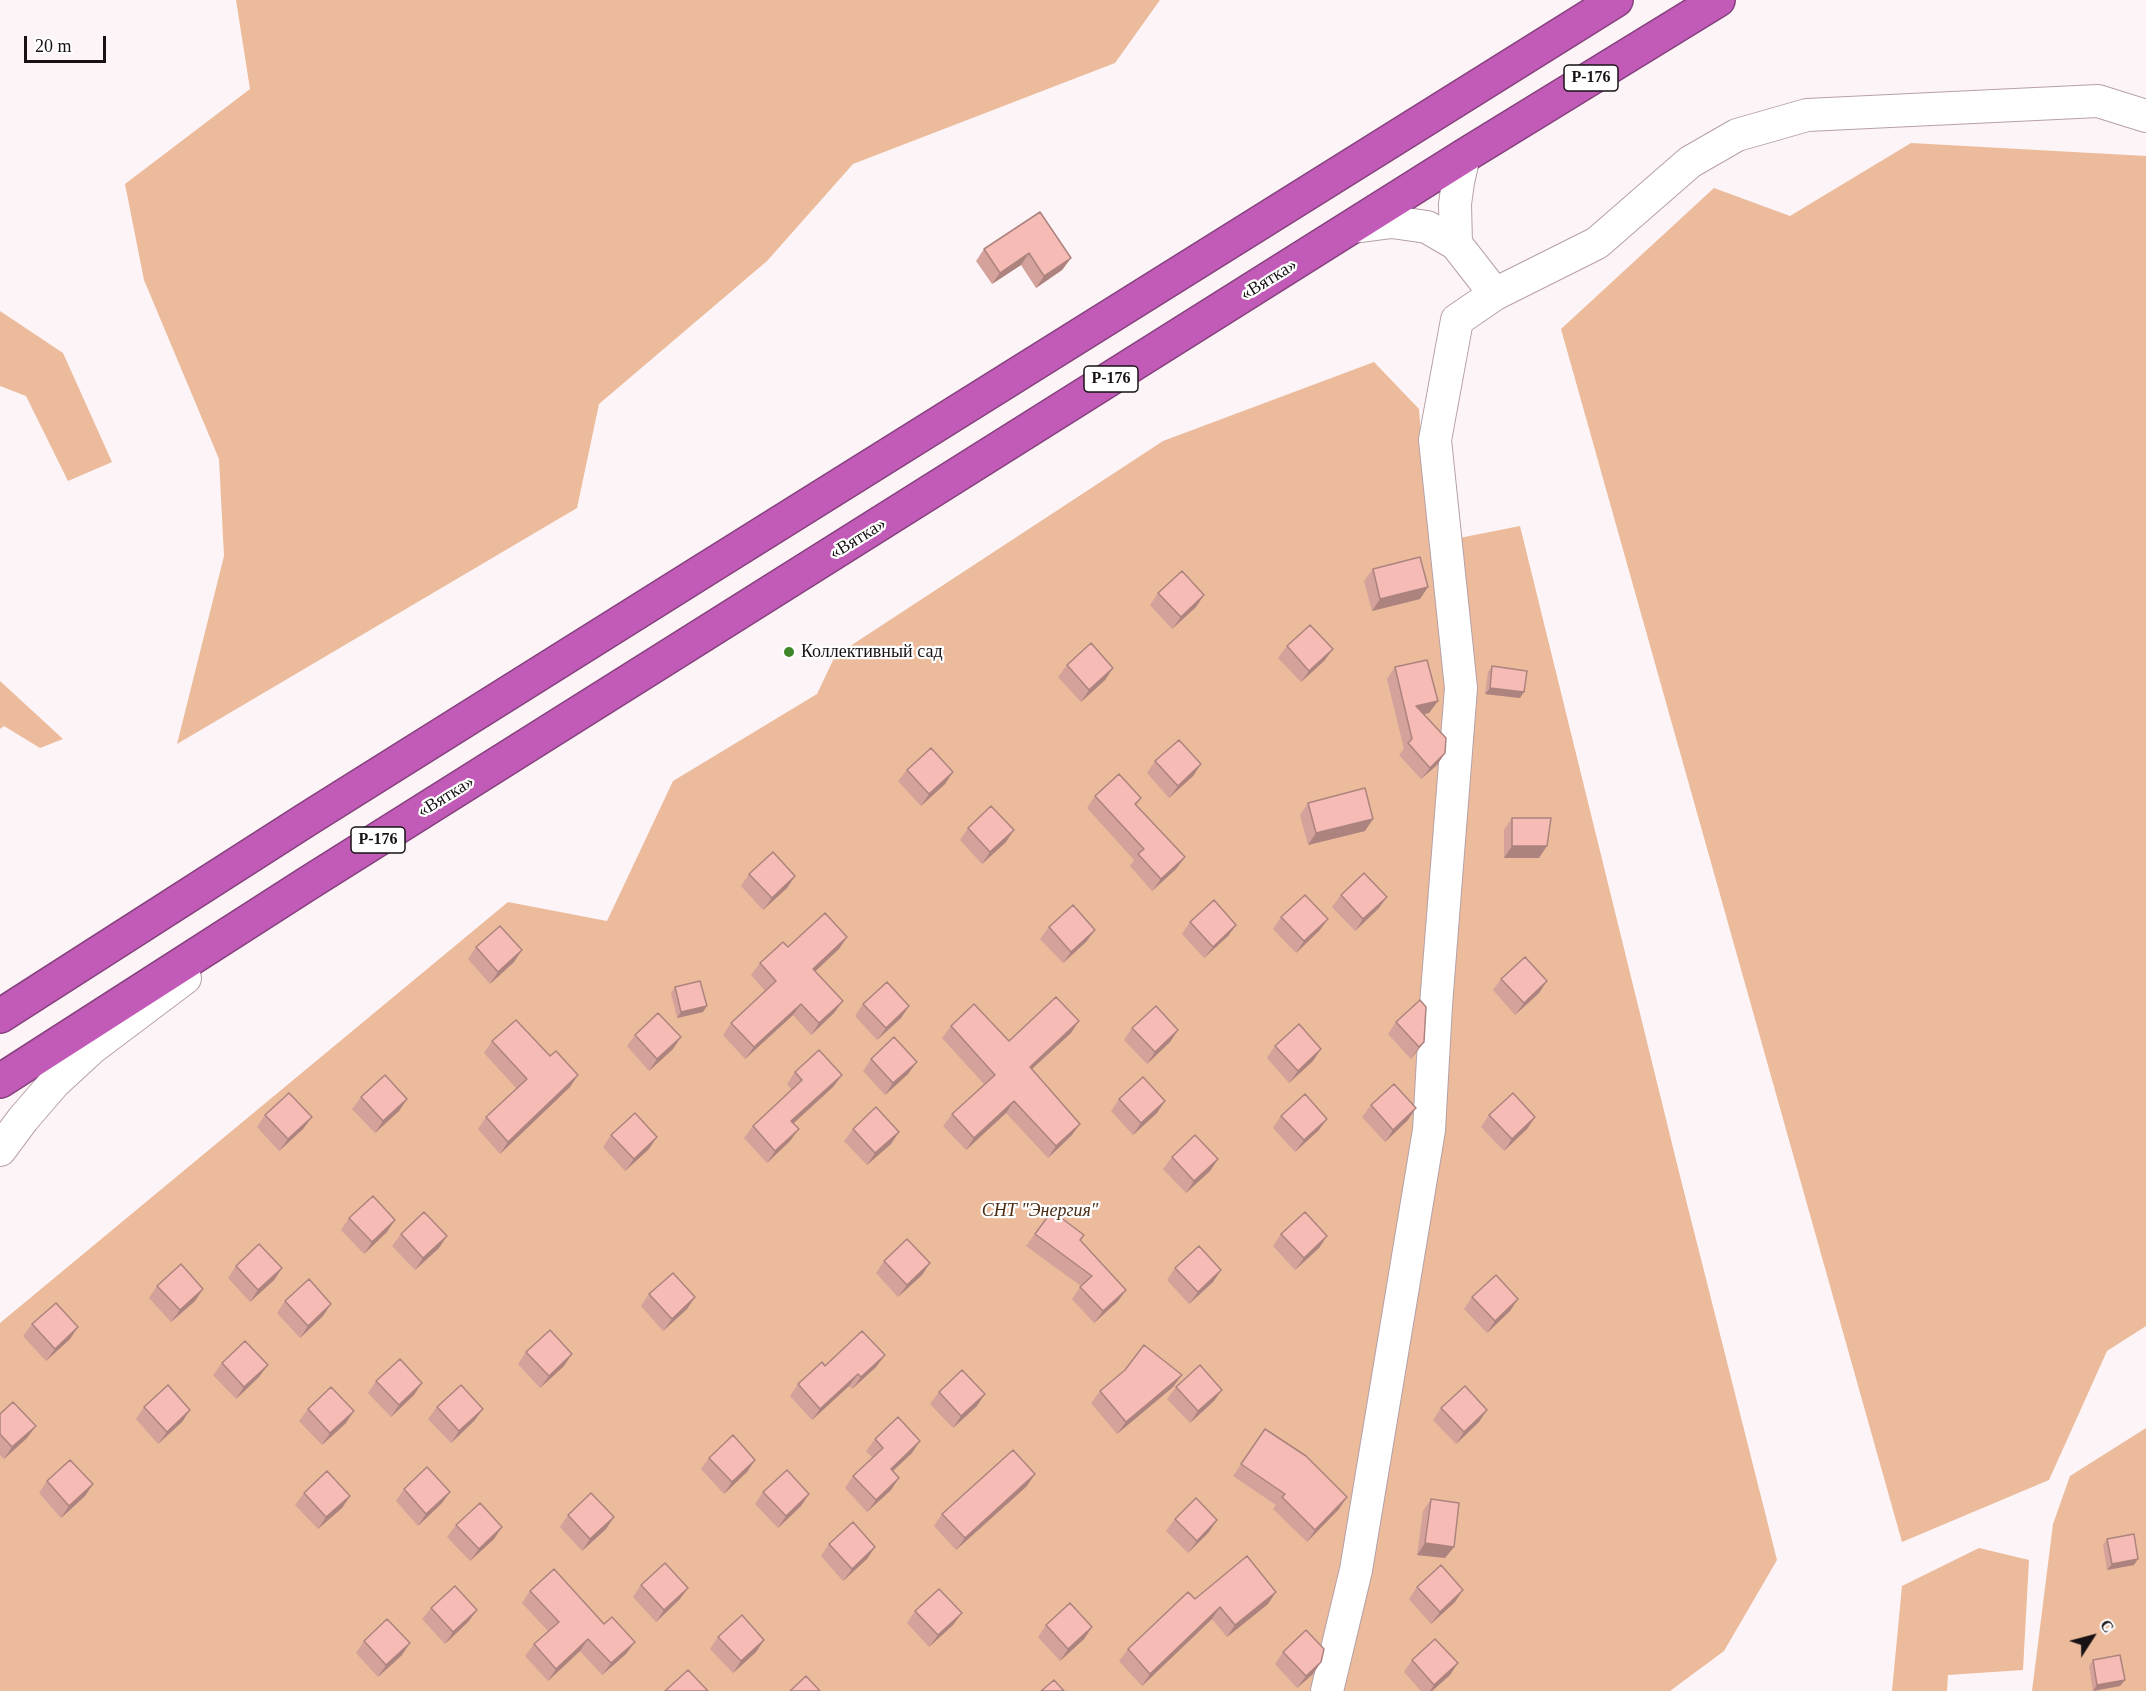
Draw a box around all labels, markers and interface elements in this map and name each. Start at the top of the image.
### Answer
scale bar [27,24,110,62]
text: 20 m [35,36,72,56]
road number: Р-176 [1564,65,1618,91]
street label: «Вятка» [1237,254,1301,306]
road number: Р-176 [1084,366,1138,392]
street label: «Вятка» [826,513,890,565]
place label: Коллективный сад [801,641,943,663]
marker: Коллективный сад [782,645,796,659]
street label: «Вятка» [414,771,478,823]
road number: Р-176 [351,827,405,853]
park label: СНТ "Энергия" [982,1200,1098,1222]
north arrow [2062,1607,2122,1667]
text: С [2097,1616,2117,1636]

